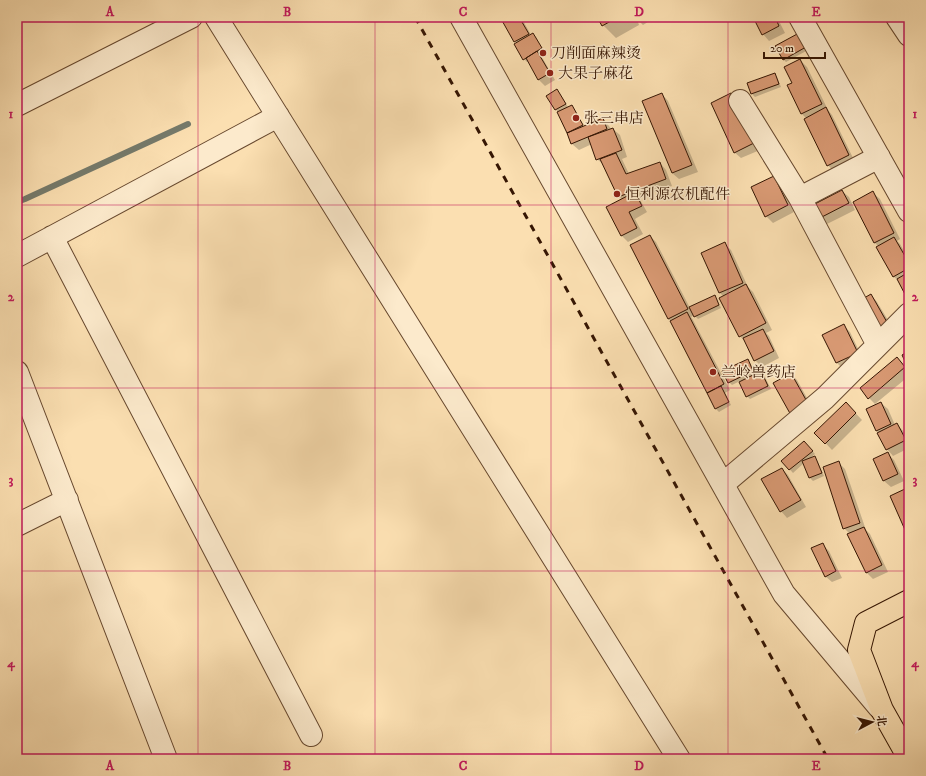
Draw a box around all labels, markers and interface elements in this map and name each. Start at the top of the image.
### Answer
text: A [105,4,115,20]
text: B [283,4,291,20]
text: C [459,4,468,20]
text: D [634,4,644,20]
text: E [811,4,821,20]
scale bar [764,34,825,60]
text: 20 m [770,41,794,56]
place label: 刀削面麻辣烫 [551,44,641,63]
marker: 刀削面麻辣烫 [538,48,548,58]
place label: 大果子麻花 [558,64,633,83]
marker: 大果子麻花 [545,68,555,78]
text: 1 [9,106,14,122]
text: 1 [913,106,918,122]
place label: 张三串店 [584,109,644,128]
marker: 张三串店 [571,113,581,123]
place label: 恒利源农机配件 [625,185,730,204]
marker: 恒利源农机配件 [612,189,622,199]
text: 2 [8,289,15,305]
text: 2 [912,289,919,305]
place label: 兰岭兽药店 [721,363,796,382]
marker: 兰岭兽药店 [708,367,718,377]
text: 3 [9,472,14,488]
text: 3 [913,472,918,488]
text: 4 [6,655,15,672]
text: 4 [910,655,919,672]
north arrow [852,702,892,742]
text: 北 [873,715,889,727]
text: A [105,758,115,774]
text: B [283,758,291,774]
text: C [459,758,468,774]
text: D [634,758,644,774]
text: E [811,758,821,774]

